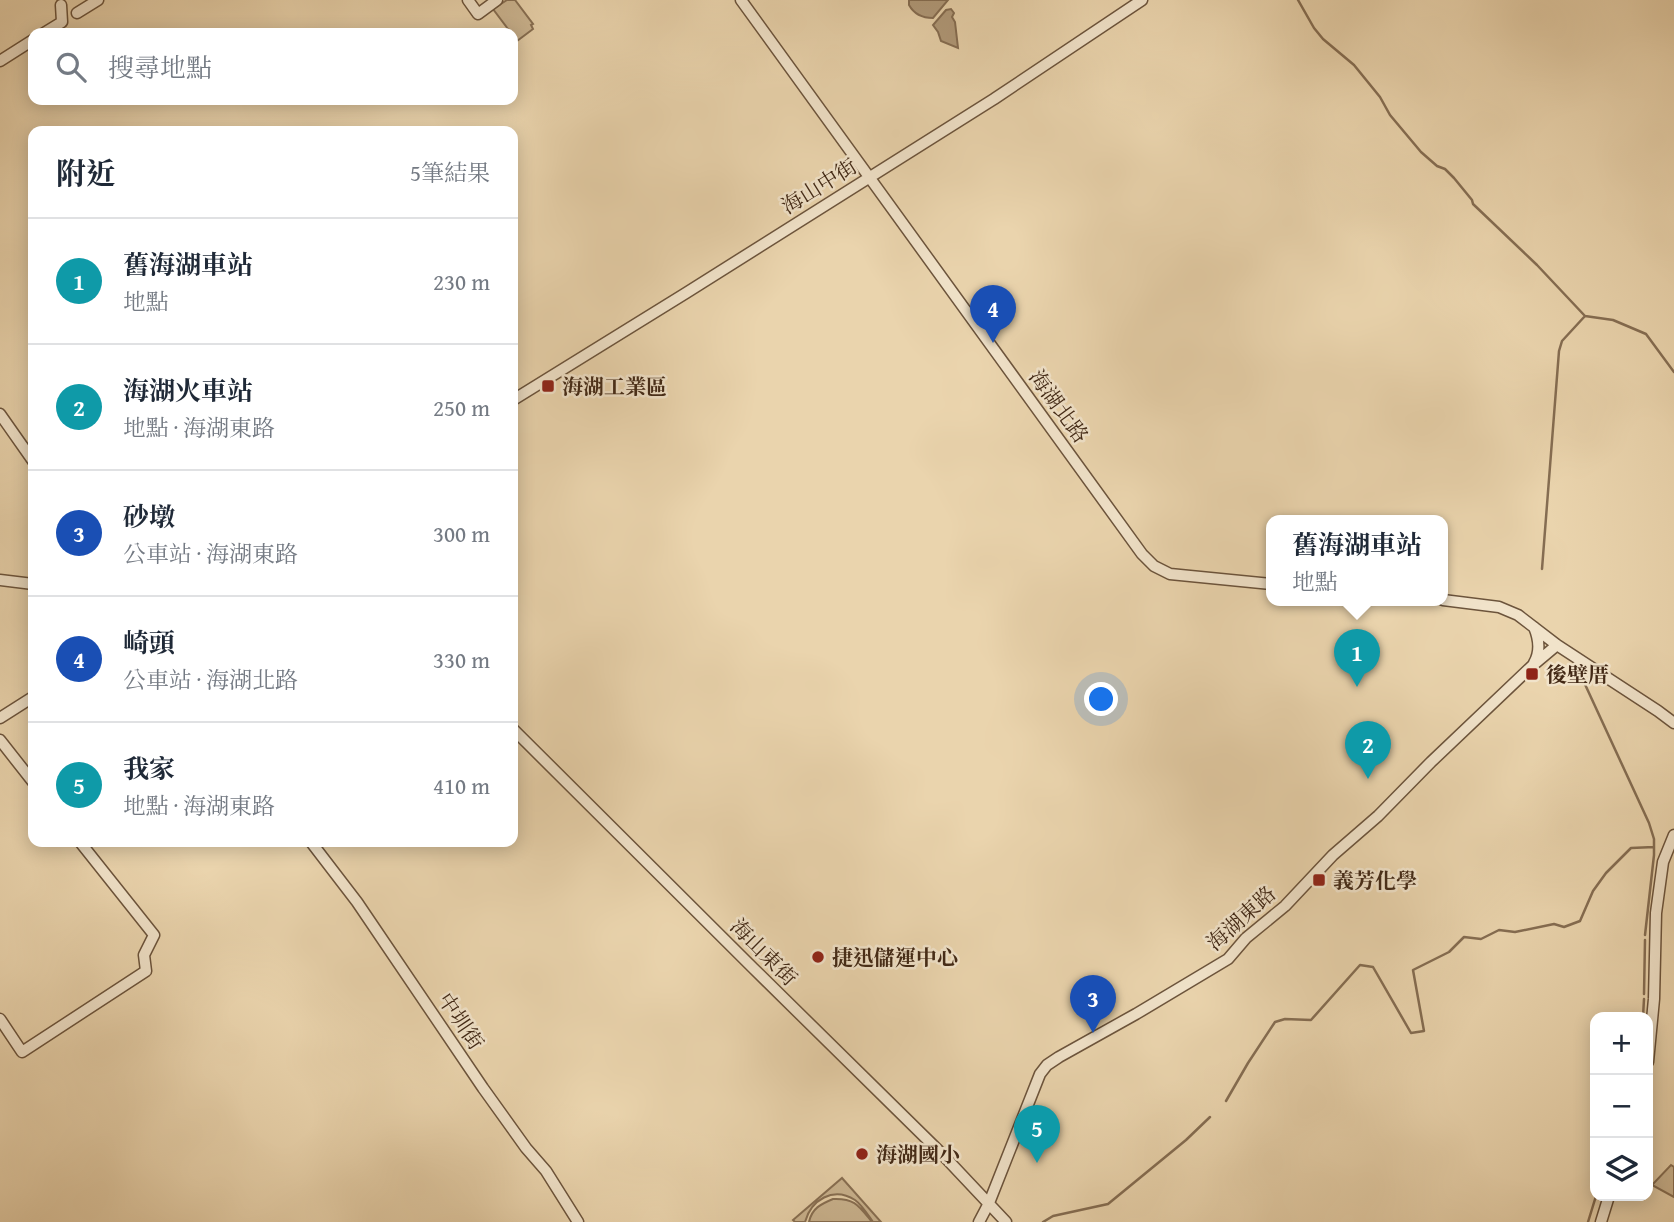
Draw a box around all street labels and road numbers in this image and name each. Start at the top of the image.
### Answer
street label: 海山中街 [775,151,863,221]
street label: 海湖北路 [1022,363,1096,449]
street label: 海湖東路 [1199,878,1283,958]
street label: 海山東街 [723,911,805,993]
street label: 中圳街 [431,986,491,1056]

